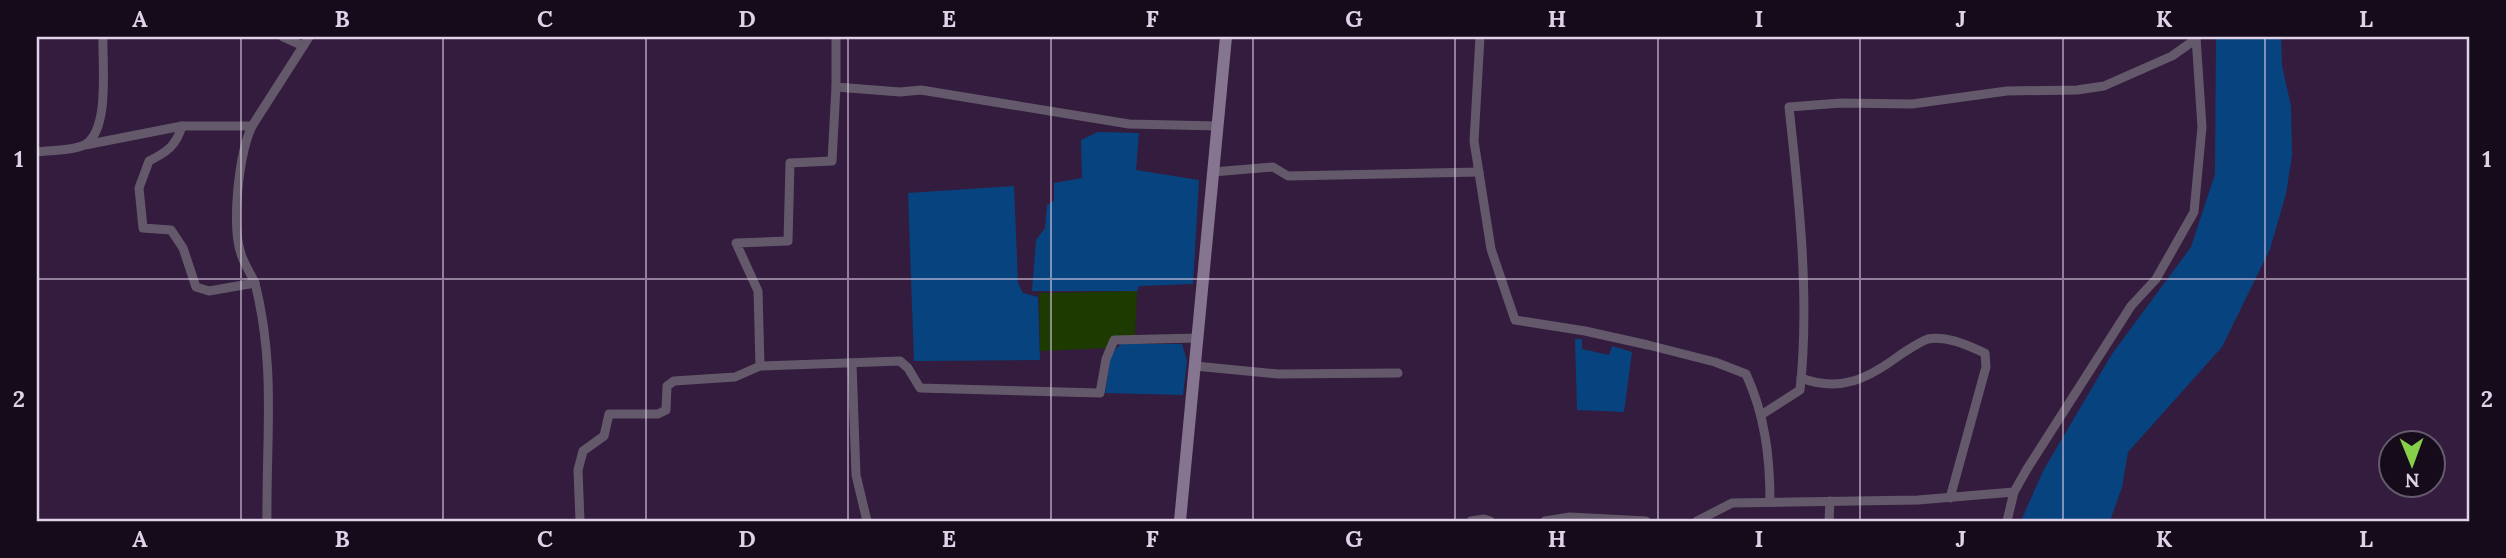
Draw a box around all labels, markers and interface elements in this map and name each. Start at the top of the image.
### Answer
text: A [132,4,148,33]
text: B [334,4,350,33]
text: C [537,4,553,33]
text: D [738,4,756,33]
text: E [942,4,956,33]
text: F [1145,4,1159,33]
text: G [1345,4,1363,33]
text: H [1548,4,1566,33]
text: I [1755,4,1763,33]
text: J [1956,4,1966,33]
text: K [2156,4,2173,33]
text: L [2359,4,2373,33]
text: 1 [14,144,24,173]
text: 1 [2482,144,2492,173]
text: 2 [13,384,25,413]
text: 2 [2481,384,2493,413]
north arrow [2376,428,2446,498]
text: N [2404,469,2420,493]
text: A [132,524,148,553]
text: B [334,524,350,553]
text: C [537,524,553,553]
text: D [738,524,756,553]
text: E [942,524,956,553]
text: F [1145,524,1159,553]
text: G [1345,524,1363,553]
text: H [1548,524,1566,553]
text: I [1755,524,1763,553]
text: J [1956,524,1966,553]
text: K [2156,524,2173,553]
text: L [2359,524,2373,553]

